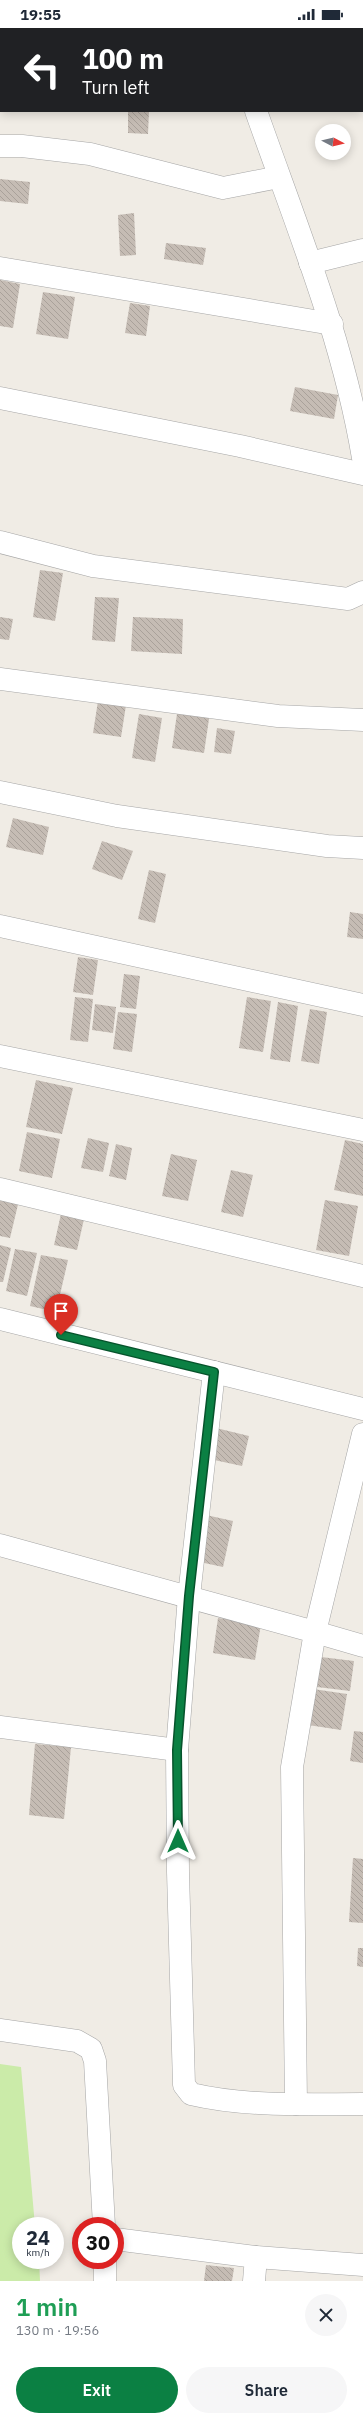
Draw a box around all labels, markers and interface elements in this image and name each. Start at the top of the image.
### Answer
text: 19:55 [20,5,61,24]
text: 100 m [82,40,164,77]
icon: left [16,44,68,96]
text: Turn left [82,76,150,99]
north arrow [315,124,351,160]
map controls [315,124,351,160]
pin [44,1294,78,1335]
icon: arrive [50,1300,72,1322]
position arrow [157,1820,199,1862]
speed limit sign: 30 [72,2217,124,2269]
text: 24 [26,2224,50,2251]
text: km/h [26,2246,50,2259]
text: 1 min [16,2291,78,2323]
button: close [305,2294,347,2336]
text: 130 m · 19:56 [16,2322,99,2339]
button: Exit [16,2367,178,2413]
button: Share [186,2367,347,2413]

